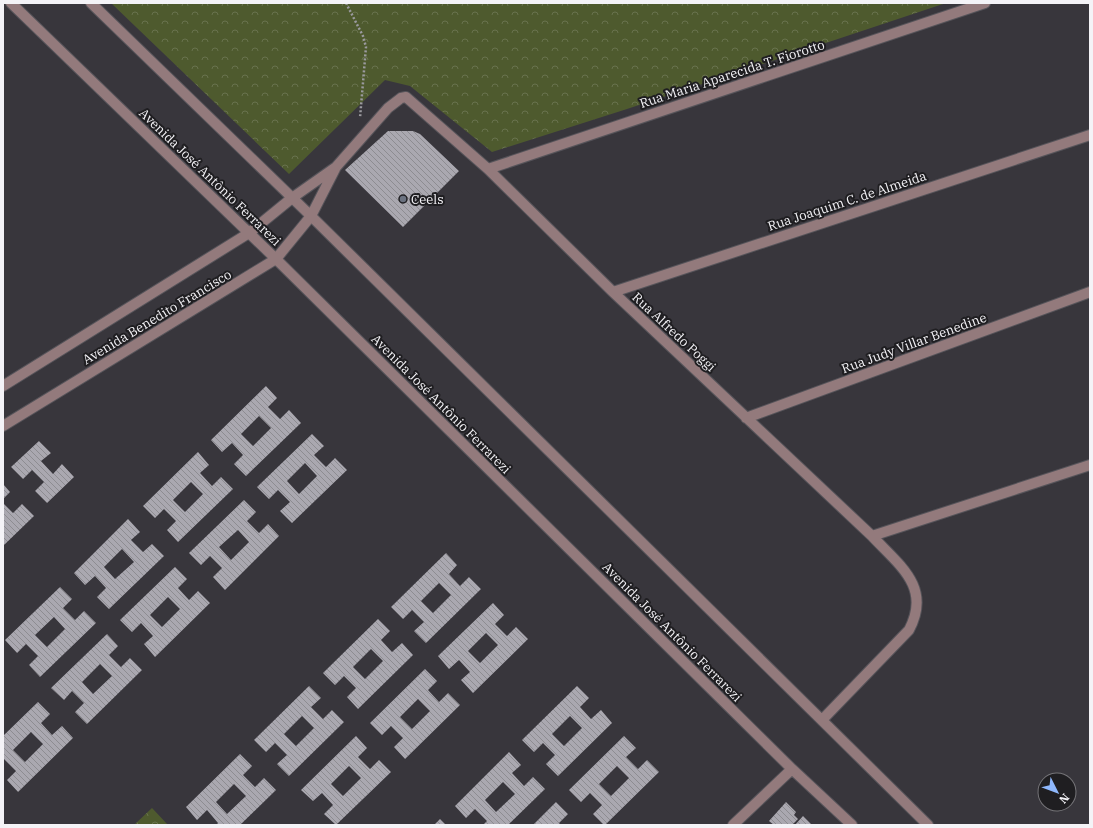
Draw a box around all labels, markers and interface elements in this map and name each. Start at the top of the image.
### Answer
street label: Rua Maria Aparecida T. Fiorotto [637,36,827,112]
street label: Avenida José Antônio Ferrarezi [135,105,285,249]
street label: Rua Joaquim C. de Almeida [765,167,929,235]
place label: Ceels [411,191,444,208]
marker: Ceels [398,194,408,204]
street label: Avenida Benedito Francisco [79,266,235,368]
street label: Rua Alfredo Poggi [629,289,719,375]
street label: Rua Judy Villar Benedine [839,309,989,377]
street label: Avenida José Antônio Ferrarezi [368,331,514,477]
street label: Avenida José Antônio Ferrarezi [599,559,745,705]
north arrow [1037,772,1077,812]
text: N [1056,791,1073,807]

